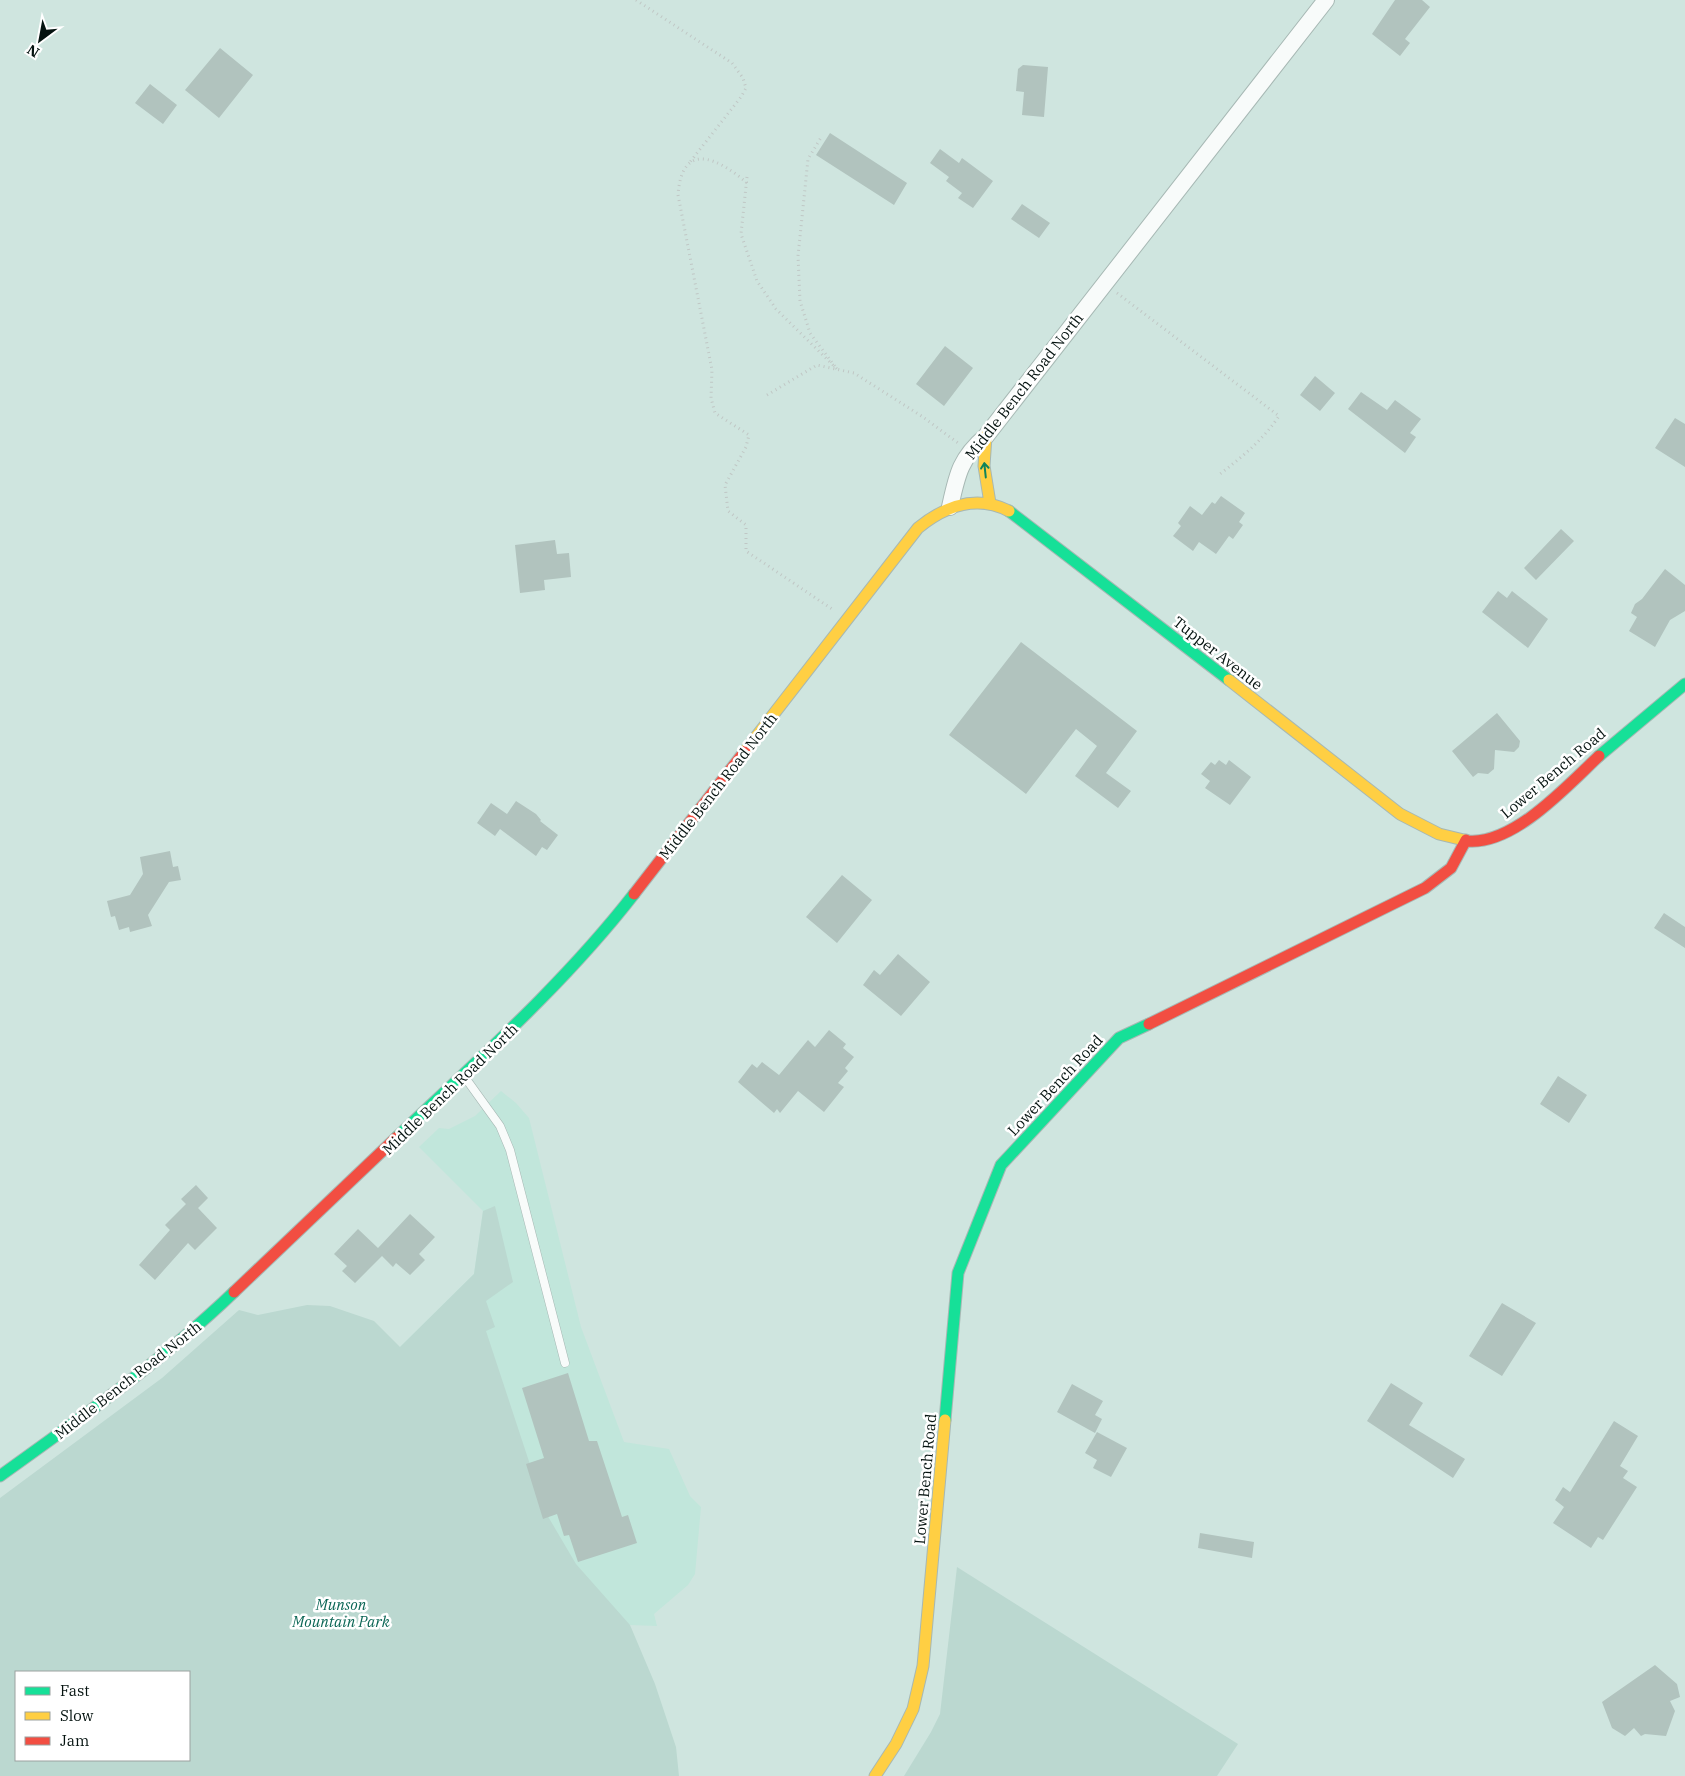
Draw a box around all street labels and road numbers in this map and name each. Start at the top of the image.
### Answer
street label: Middle Bench Road North [961,309,1087,463]
street label: Tupper Avenue [1170,612,1266,694]
street label: Middle Bench Road North [655,709,781,863]
street label: Lower Bench Road [1497,724,1609,822]
street label: Middle Bench Road North [378,1019,522,1159]
street label: Lower Bench Road [1003,1031,1107,1139]
street label: Middle Bench Road North [51,1317,205,1443]
street label: Lower Bench Road [910,1413,940,1545]

